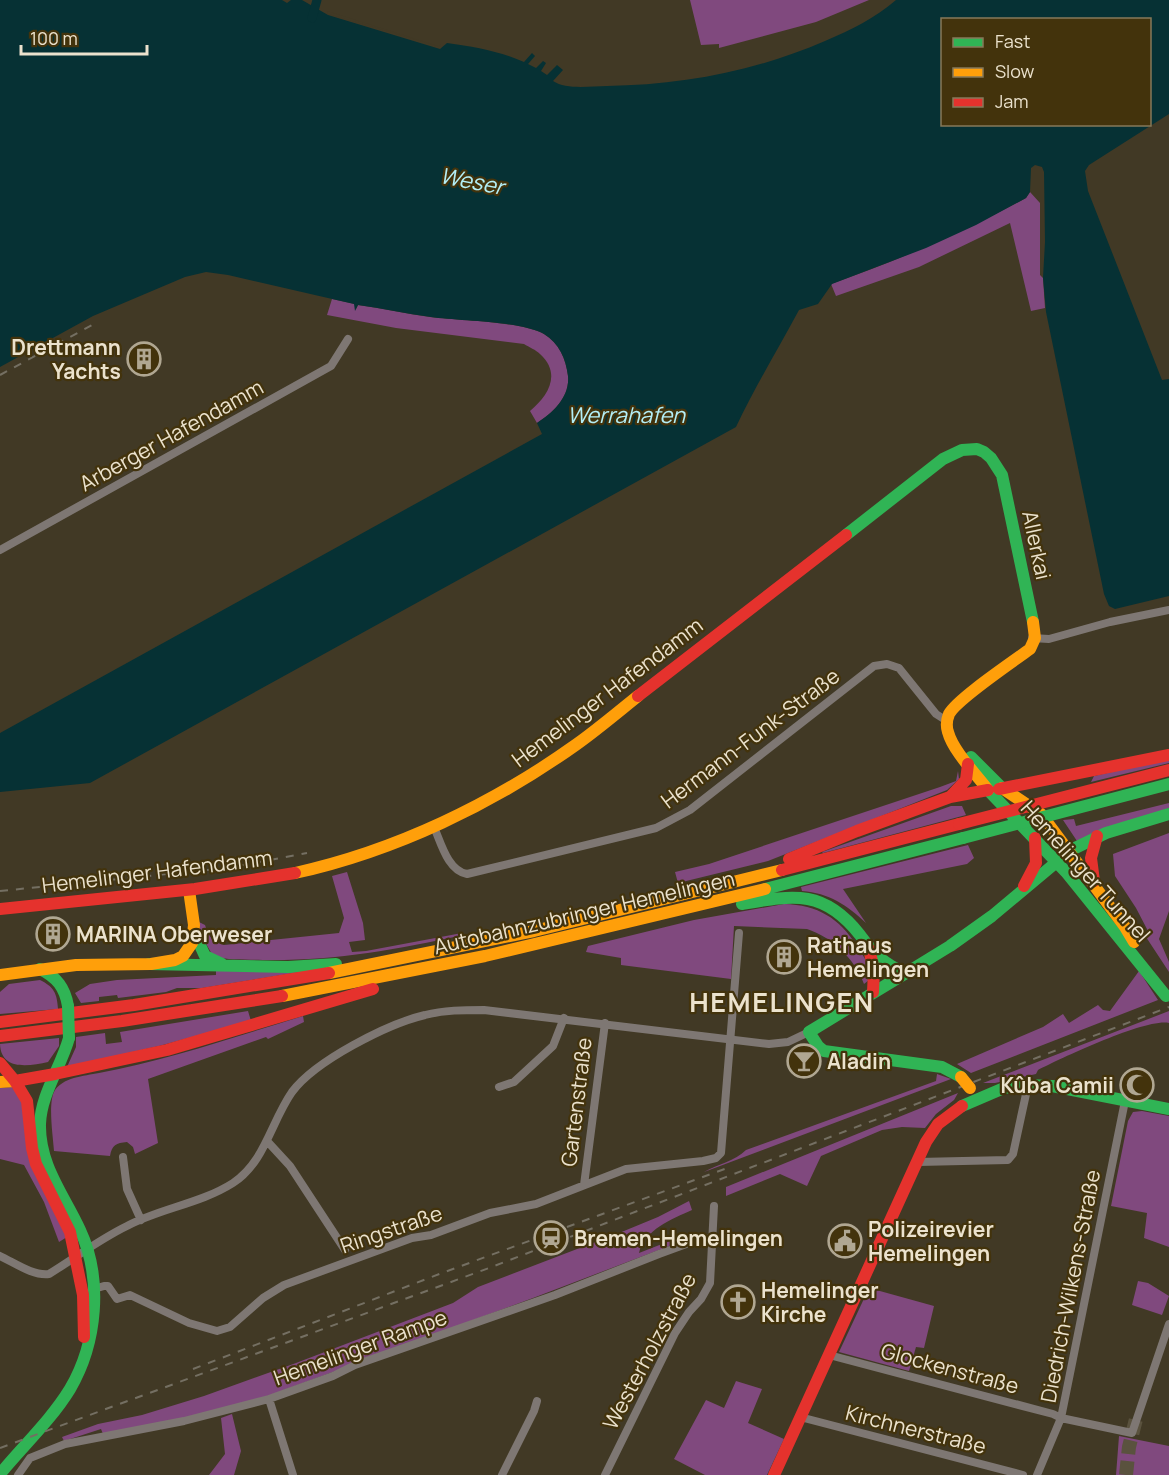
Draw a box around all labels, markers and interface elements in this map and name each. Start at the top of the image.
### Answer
scale bar [21,18,147,56]
legend [941,18,1151,126]
text: 100 m [30,26,78,50]
text: Fast [995,29,1030,53]
text: Slow [995,59,1035,83]
text: Jam [995,89,1029,113]
water label: Weser [437,160,510,202]
place label: Drettmann Yachts [11,333,121,385]
building icon: Drettmann Yachts [126,341,162,377]
street label: Arberger Hafendamm [74,373,268,497]
water label: Werrahafen [567,400,686,430]
street label: Allerkai [1016,508,1058,582]
street label: Hemelinger Hafendamm [506,611,708,773]
street label: Hermann-Funk-Straße [655,662,845,814]
street label: Hemelinger Tunnel [1015,794,1157,948]
street label: Hemelinger Hafendamm [40,843,274,899]
street label: Autobahnzubringer Hemelingen [431,864,737,960]
building icon: MARINA Oberweser [35,916,71,952]
place label: MARINA Oberweser [76,920,272,948]
place label: Rathaus Hemelingen [807,931,929,983]
building icon: Rathaus Hemelingen [766,939,802,975]
district label: HEMELINGEN [689,983,875,1020]
street label: Gartenstraße [554,1036,598,1168]
bar icon: Aladin [786,1043,822,1079]
place label: Aladin [827,1047,891,1075]
mosque icon: Kûba Camii [1119,1067,1155,1103]
place label: Kûba Camii [1001,1071,1114,1099]
street label: Diedrich-Wilkens-Straße [1034,1167,1106,1405]
street label: Ringstraße [336,1198,446,1260]
place label: Polizeirevier Hemelingen [868,1215,994,1267]
station icon: Bremen-Hemelingen [533,1220,569,1256]
public building icon: Polizeirevier Hemelingen [827,1223,863,1259]
place label: Bremen-Hemelingen [574,1224,783,1252]
street label: Westerholzstraße [596,1268,702,1434]
place label: Hemelinger Kirche [761,1276,879,1328]
church icon: Hemelinger Kirche [720,1284,756,1320]
street label: Hemelinger Rampe [269,1303,451,1391]
street label: Glockenstraße [878,1336,1022,1400]
street label: Kirchnerstraße [843,1398,989,1460]

